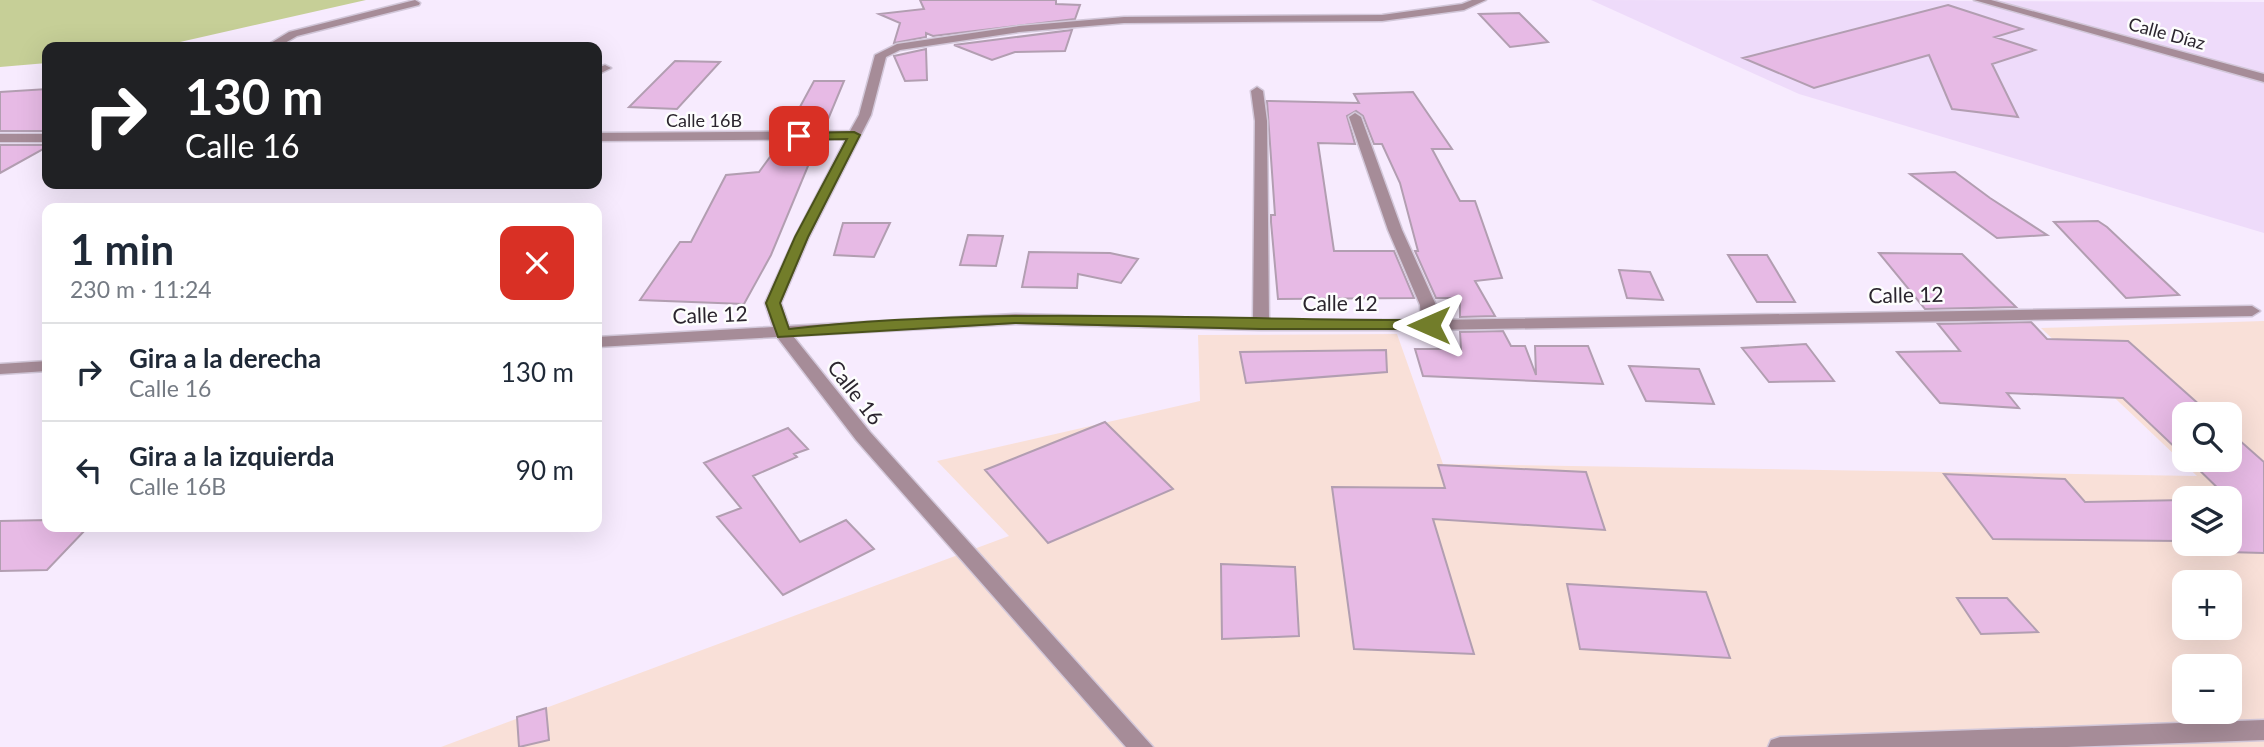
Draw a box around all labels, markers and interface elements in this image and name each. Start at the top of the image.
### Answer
street label: Calle Díaz [2126,12,2208,54]
text: 130 m [185,67,323,125]
icon: right [70,70,161,161]
pin [769,106,829,166]
street label: Calle 16B [666,109,742,131]
icon: arrive [780,117,818,155]
text: Calle 16 [185,126,300,165]
text: 1 min [70,224,174,274]
button: close [500,226,574,300]
text: 230 m · 11:24 [70,275,212,303]
street label: Calle 12 [1868,281,1944,307]
position arrow [1392,288,1466,362]
street label: Calle 12 [1302,290,1378,315]
street label: Calle 12 [672,300,748,328]
text: Gira a la derecha [129,342,321,374]
icon: right [70,353,108,391]
street label: Calle 16 [823,355,889,429]
text: 130 m [501,356,574,388]
text: Calle 16 [129,374,211,402]
map controls [2172,402,2242,724]
button: search [2172,402,2242,472]
text: Gira a la izquierda [129,440,335,472]
icon: left [70,451,108,489]
text: 90 m [516,454,574,486]
text: Calle 16B [129,472,226,500]
button: layers [2172,486,2242,556]
button: + [2172,570,2242,640]
button: − [2172,654,2242,724]

